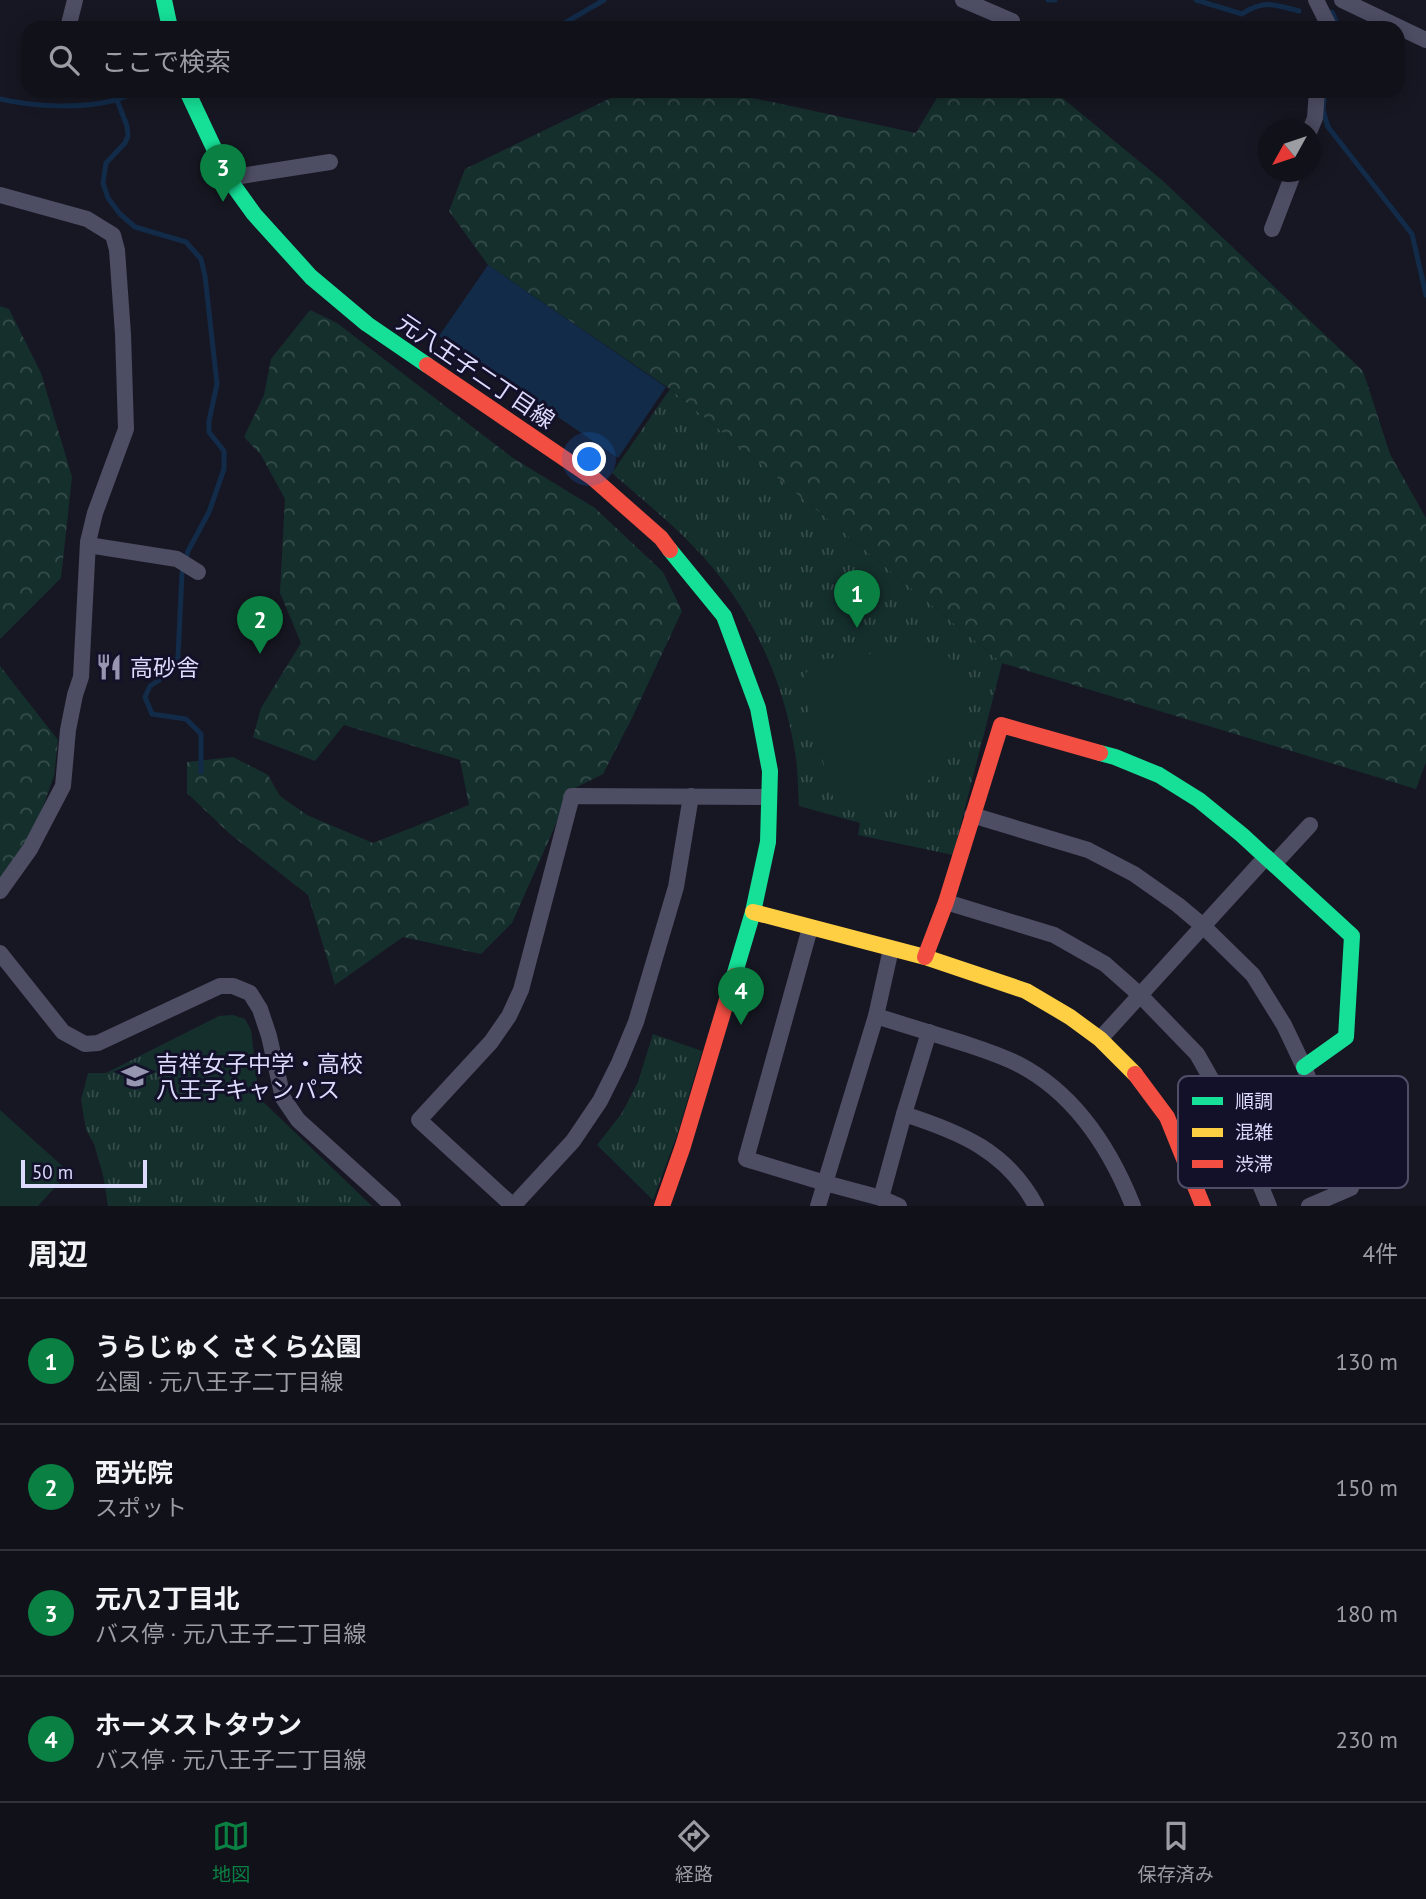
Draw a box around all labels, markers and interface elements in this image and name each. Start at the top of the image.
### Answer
search box [21,21,1405,98]
icon: search [45,41,83,79]
text: ここで検索 [101,45,231,78]
north arrow [1258,119,1321,182]
pin: 3 [200,144,246,202]
street label: 元八王子二丁目線 [392,308,560,434]
your location [572,442,606,476]
pin: 1 [834,570,880,628]
pin: 2 [237,596,283,654]
restaurant icon: 高砂舎 [94,652,124,682]
place label: 高砂舎 [130,653,199,682]
pin: 4 [718,967,764,1025]
place label: 吉祥女子中学・高校 八王子キャンパス [156,1049,363,1104]
school or university icon: 吉祥女子中学・高校 八王子キャンパス [120,1061,150,1091]
legend [1178,1076,1408,1188]
text: 順調 [1235,1089,1273,1113]
text: 混雑 [1235,1120,1273,1144]
text: 渋滞 [1235,1152,1273,1176]
scale bar [21,1157,147,1189]
text: 50 m [32,1160,73,1184]
text: 周辺 [28,1234,88,1273]
text: 4件 [1362,1239,1398,1268]
text: うらじゅく さくら公園 [95,1330,362,1363]
text: 1 [44,1347,58,1376]
text: 130 m [1336,1347,1398,1376]
text: 公園 · 元八王子二丁目線 [95,1367,343,1396]
text: 西光院 [95,1456,173,1489]
text: 2 [44,1473,58,1502]
text: 150 m [1336,1473,1398,1502]
text: スポット [95,1493,187,1522]
text: 元八2丁目北 [95,1582,240,1615]
text: 3 [44,1599,58,1628]
text: 180 m [1336,1599,1398,1628]
text: バス停 · 元八王子二丁目線 [95,1619,366,1648]
text: ホーメストタウン [95,1708,302,1741]
text: 4 [44,1725,58,1754]
text: 230 m [1336,1725,1398,1754]
text: バス停 · 元八王子二丁目線 [95,1745,366,1774]
tab: 地図 [212,1817,250,1886]
tab: 経路 [675,1817,713,1886]
tab: 保存済み [1138,1817,1214,1886]

